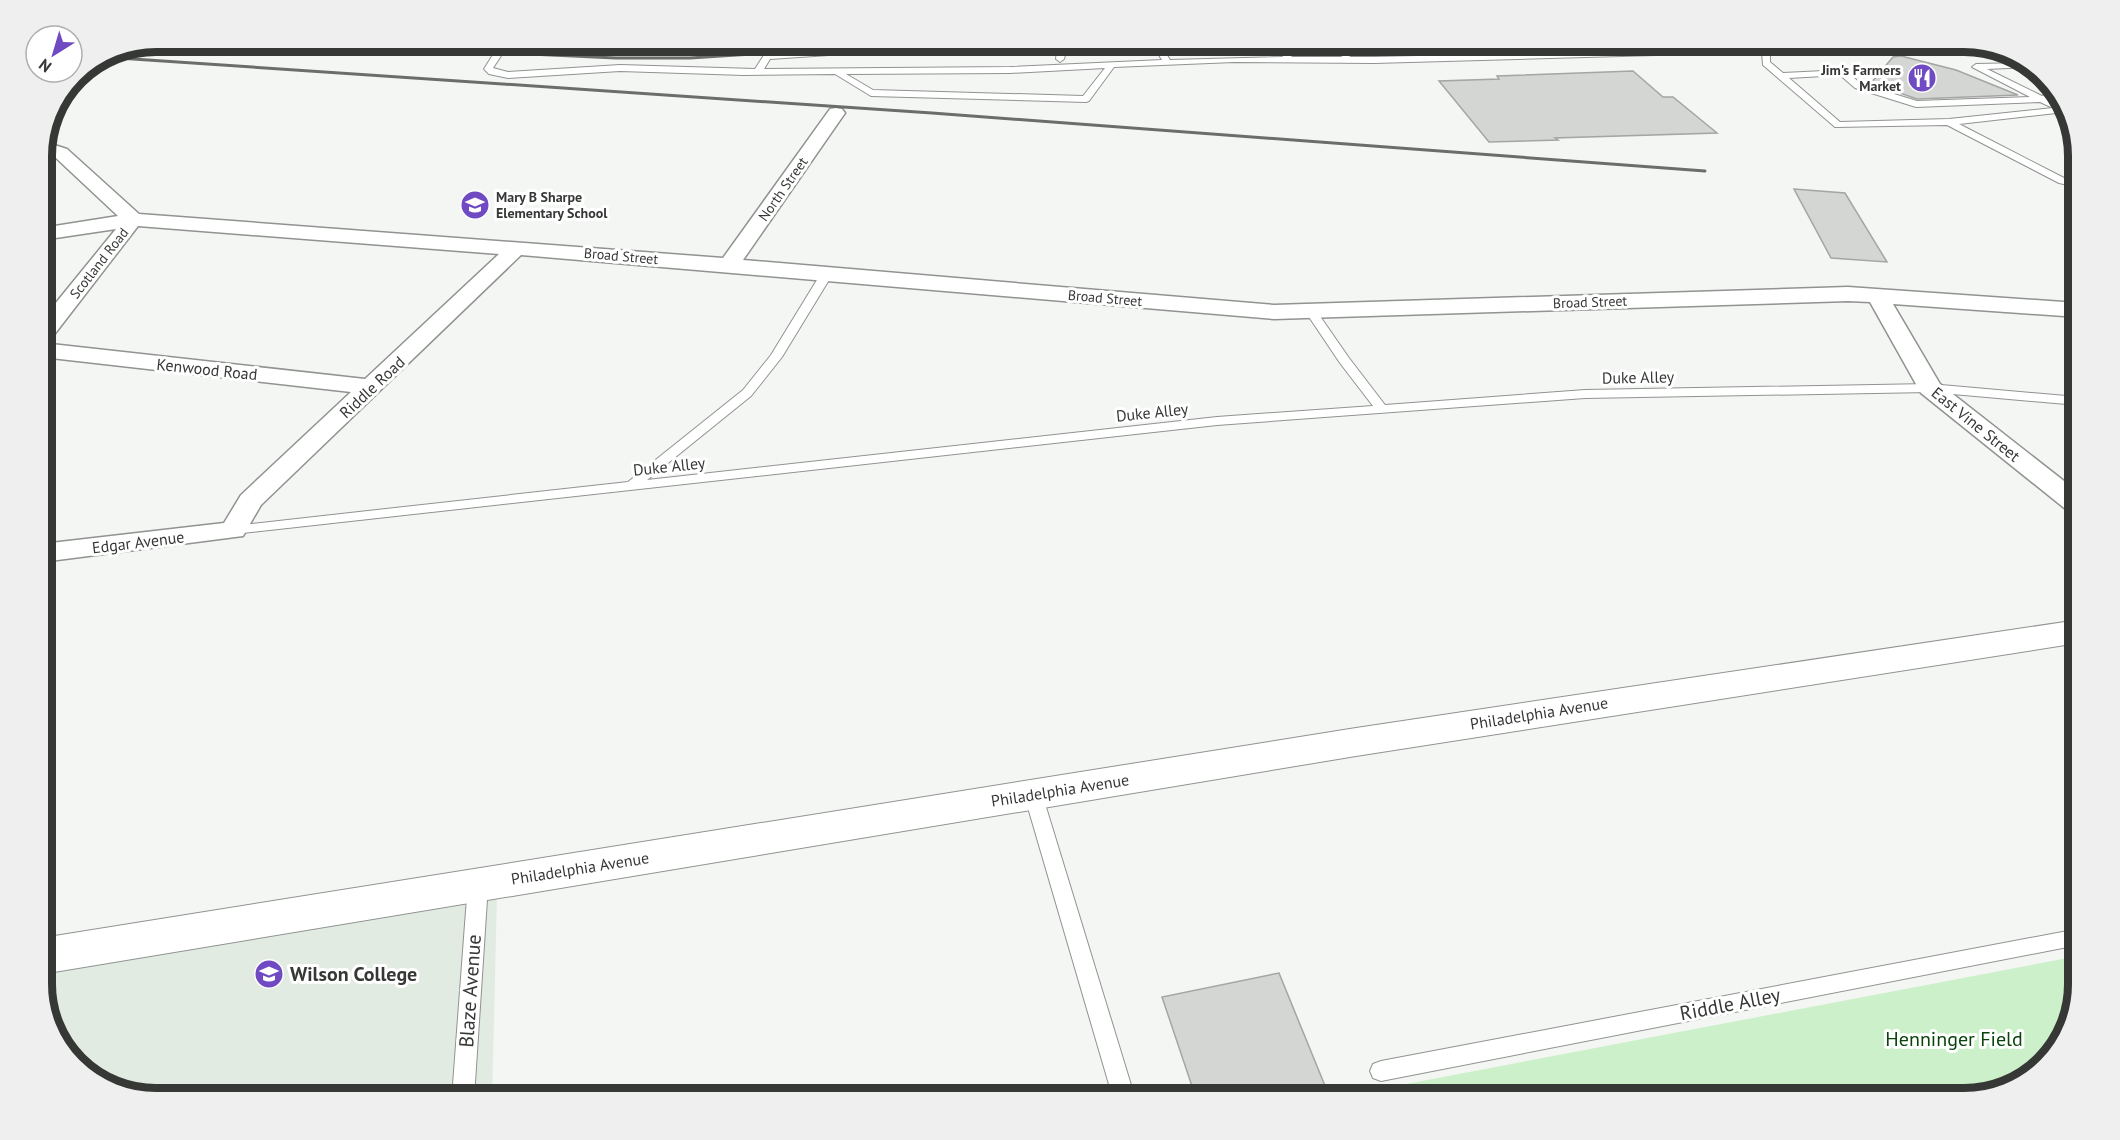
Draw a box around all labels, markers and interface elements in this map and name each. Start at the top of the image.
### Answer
north arrow [24,24,84,84]
text: N [35,55,55,77]
place label: Jim's Farmers Market [1820,61,1901,95]
restaurant icon: Jim's Farmers Market [1906,62,1938,94]
street label: North Street [754,153,812,224]
place label: Mary B Sharpe Elementary School [496,188,608,222]
school or university icon: Mary B Sharpe Elementary School [459,189,491,221]
street label: Scotland Road [66,224,132,302]
street label: Broad Street [583,244,659,268]
street label: Broad Street [1067,286,1143,310]
street label: Broad Street [1552,292,1628,312]
street label: Riddle Road [335,352,409,422]
street label: Kenwood Road [156,354,258,384]
street label: Duke Alley [1602,366,1675,388]
street label: East Vine Street [1928,382,2025,466]
street label: Duke Alley [1115,398,1190,426]
street label: Duke Alley [632,452,707,480]
street label: Edgar Avenue [91,526,185,558]
street label: Philadelphia Avenue [1469,692,1609,734]
street label: Philadelphia Avenue [990,769,1130,811]
street label: Philadelphia Avenue [510,847,650,889]
street label: Blaze Avenue [453,934,487,1048]
school or university icon: Wilson College [253,958,285,990]
place label: Wilson College [290,961,417,987]
street label: Riddle Alley [1678,981,1783,1026]
park label: Henninger Field [1885,1026,2023,1052]

